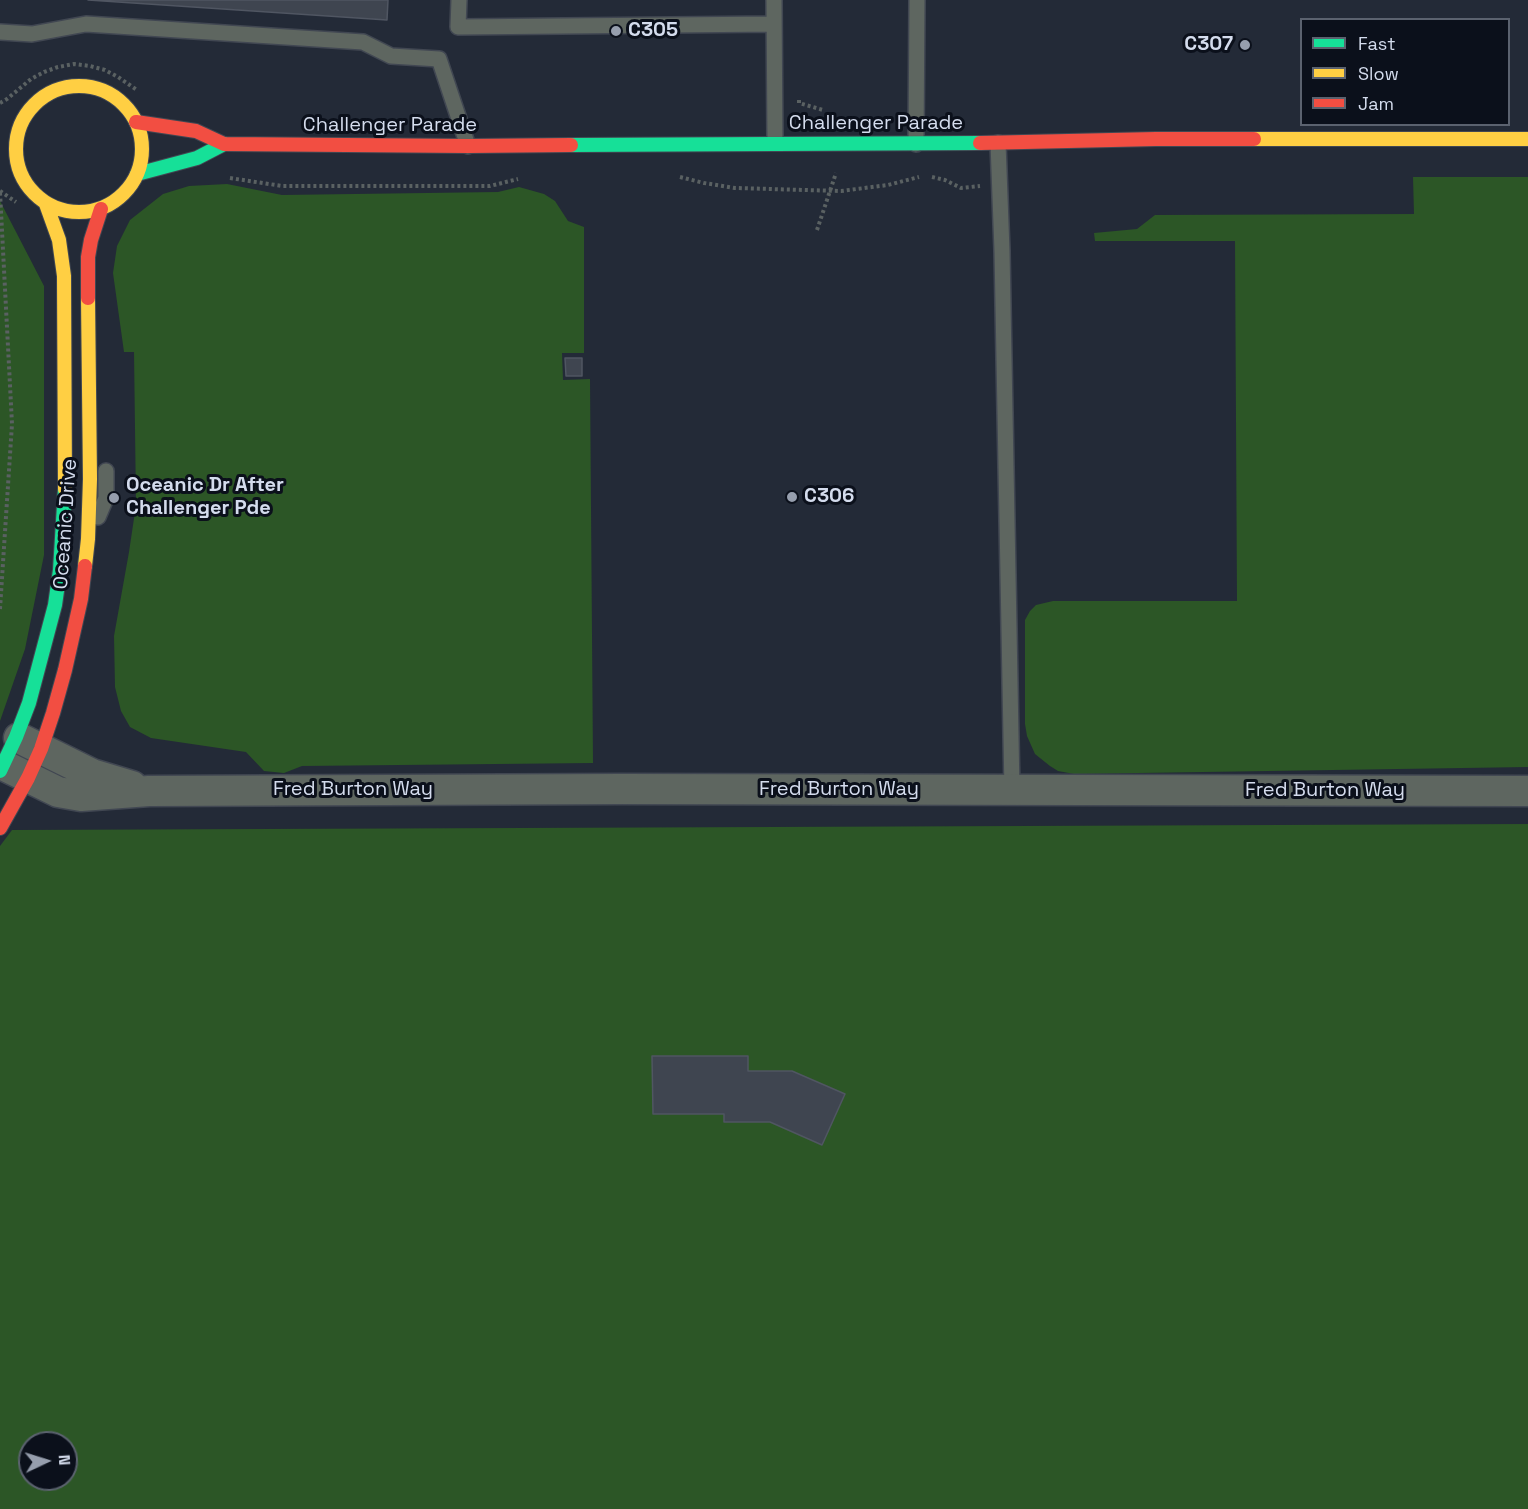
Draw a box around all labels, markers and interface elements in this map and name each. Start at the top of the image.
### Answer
legend [1300,18,1510,126]
place label: C305 [628,19,678,43]
marker: C305 [609,24,623,38]
text: Fast [1358,32,1395,55]
place label: C307 [1184,33,1233,57]
marker: C307 [1238,38,1252,52]
text: Slow [1358,62,1399,85]
text: Jam [1358,92,1394,115]
street label: Challenger Parade [789,112,963,136]
street label: Challenger Parade [303,114,477,138]
street label: Oceanic Drive [49,458,83,590]
place label: Oceanic Dr After Challenger Pde [126,474,284,521]
place label: C306 [804,485,854,509]
marker: C306 [785,490,799,504]
marker: Oceanic Dr After Challenger Pde [107,491,121,505]
street label: Fred Burton Way [273,778,433,802]
street label: Fred Burton Way [759,778,919,802]
street label: Fred Burton Way [1245,779,1405,803]
north arrow [18,1431,78,1491]
text: N [54,1454,75,1466]

